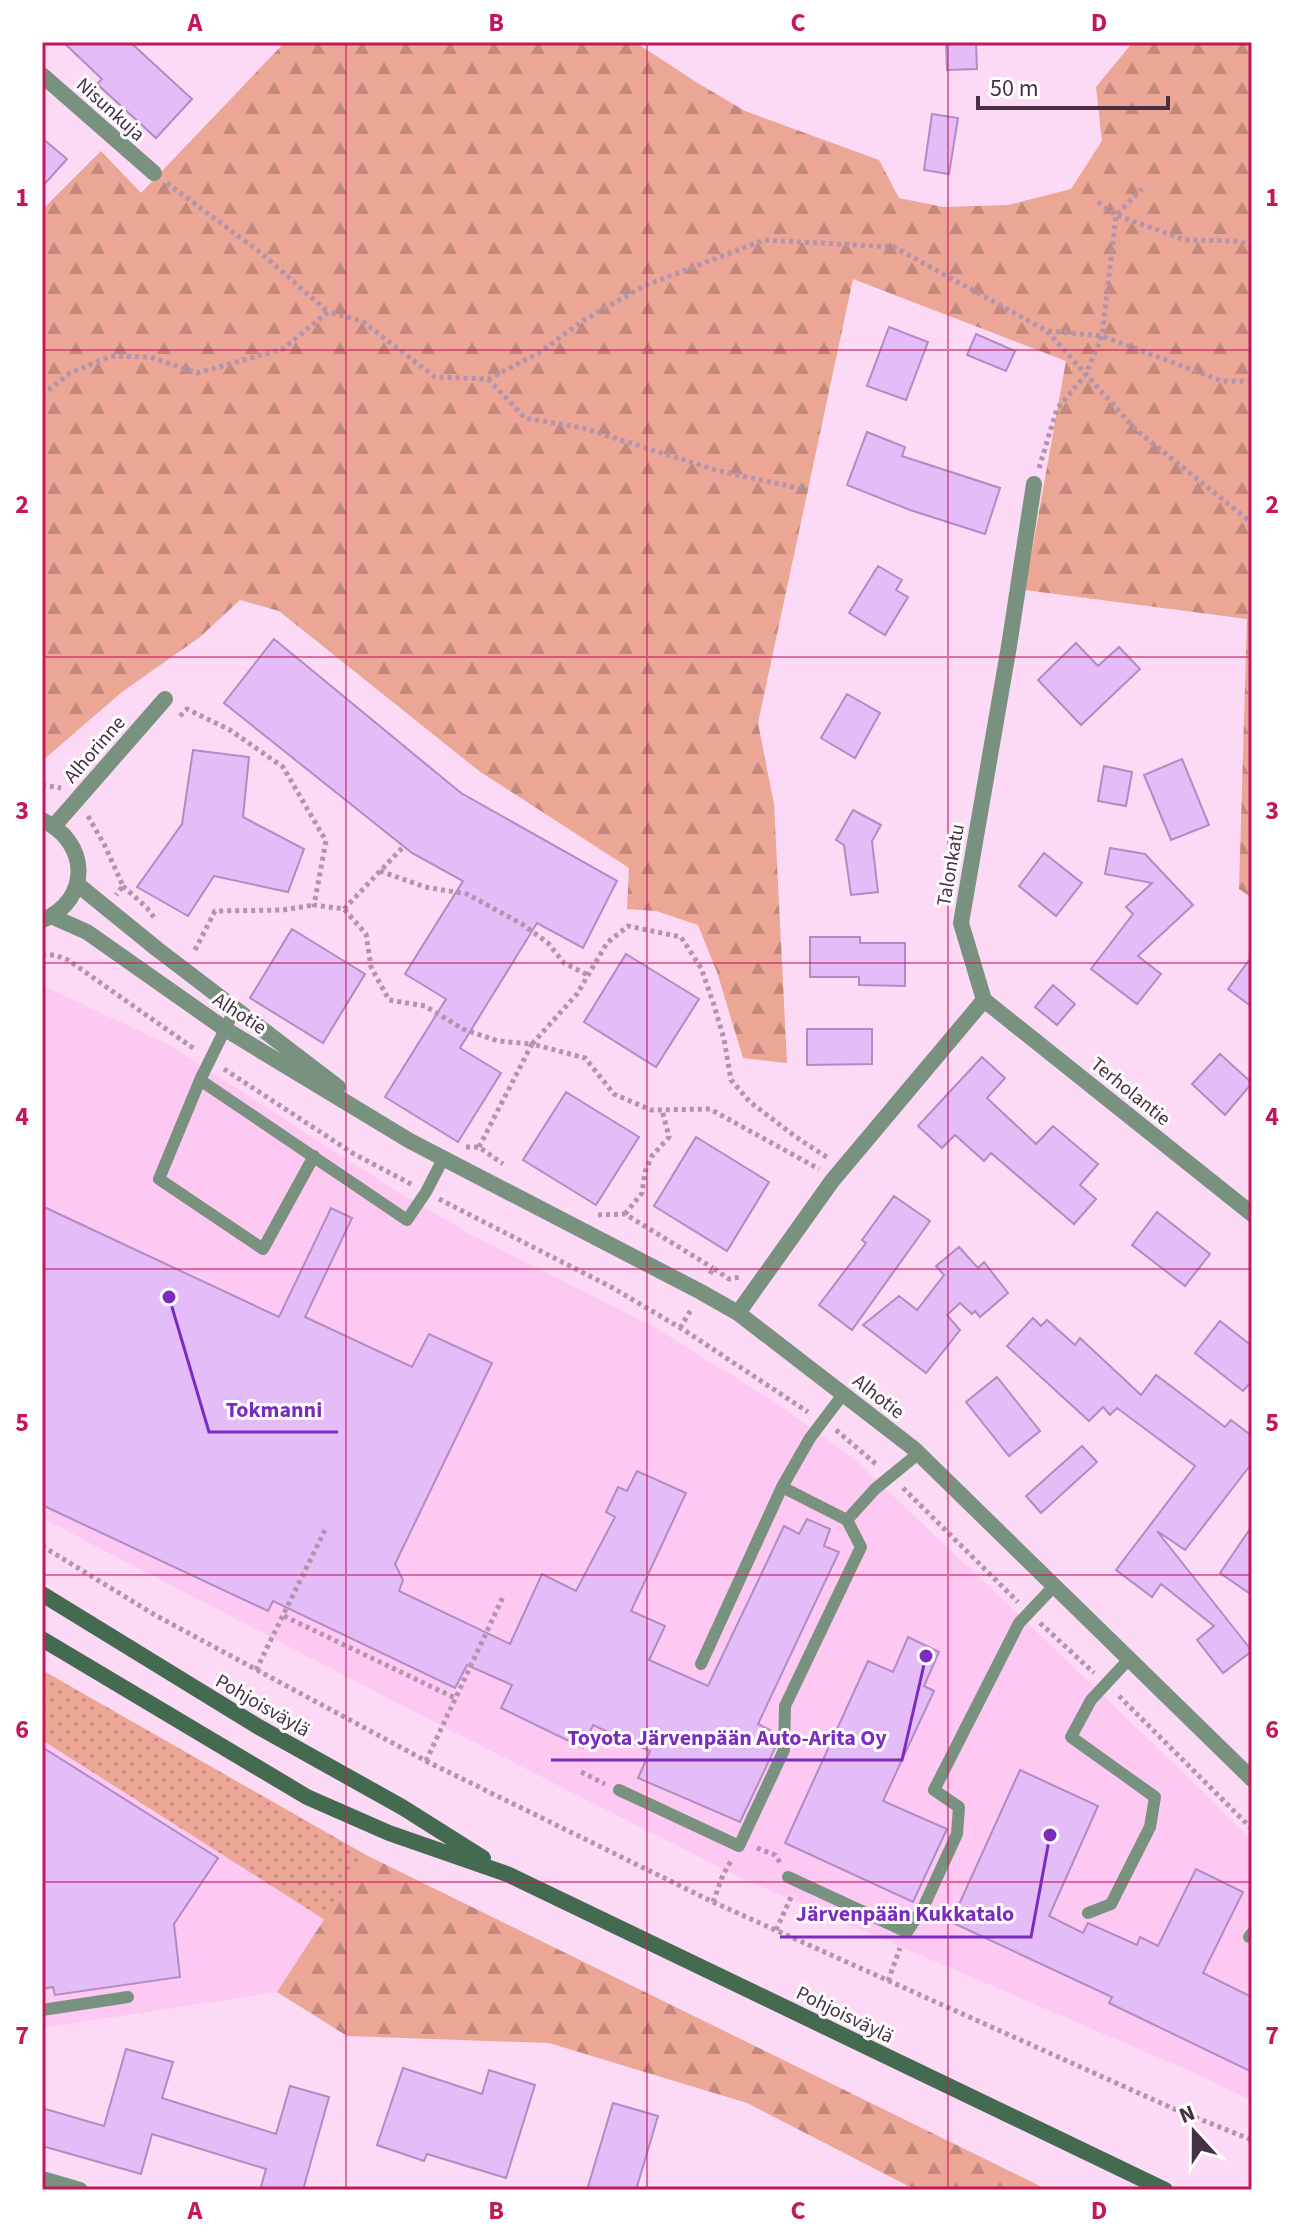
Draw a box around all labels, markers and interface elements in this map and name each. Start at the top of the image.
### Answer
text: A [187,4,204,41]
text: B [488,4,504,41]
text: C [790,4,806,41]
text: D [1091,4,1107,41]
scale bar [978,60,1168,110]
street label: Nisunkuja [70,71,151,148]
text: 50 m [990,71,1039,106]
text: 1 [15,179,29,216]
text: 1 [1265,179,1279,216]
text: 2 [15,486,29,523]
text: 2 [1265,486,1279,523]
street label: Alhorinne [58,710,132,790]
text: 3 [15,792,29,829]
text: 3 [1265,792,1279,829]
street label: Talonkatu [930,822,972,909]
street label: Alhotie [207,986,272,1042]
street label: Terholantie [1084,1051,1176,1133]
text: 4 [15,1098,29,1135]
text: 4 [1265,1098,1279,1135]
street label: Alhotie [847,1368,910,1426]
callout: Tokmanni [209,1386,338,1432]
text: Tokmanni [226,1394,322,1426]
text: 5 [15,1404,29,1441]
text: 5 [1265,1404,1279,1441]
street label: Pohjoisväylä [210,1667,315,1744]
text: 6 [15,1711,29,1748]
text: 6 [1265,1711,1279,1748]
callout: Toyota Järvenpään Auto-Arita Oy [551,1714,902,1760]
text: Toyota Järvenpään Auto-Arita Oy [567,1722,887,1754]
callout: Järvenpään Kukkatalo [780,1891,1031,1937]
text: Järvenpään Kukkatalo [796,1898,1014,1930]
street label: Pohjoisväylä [791,1979,898,2051]
text: 7 [15,2017,29,2054]
text: 7 [1265,2017,1279,2054]
north arrow [1154,2092,1234,2172]
text: N [1175,2097,1200,2132]
text: A [187,2192,204,2229]
text: B [488,2192,504,2229]
text: C [790,2192,806,2229]
text: D [1091,2192,1107,2229]

